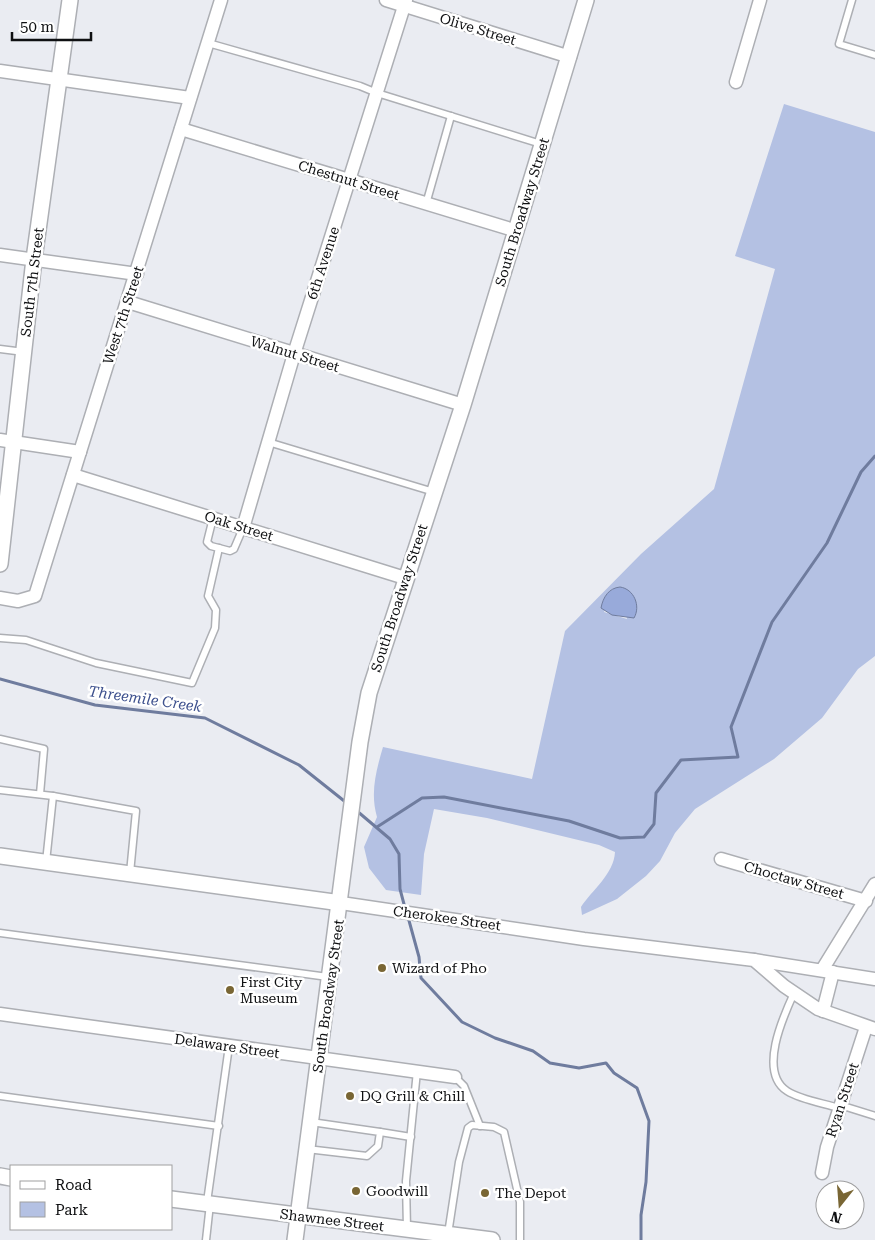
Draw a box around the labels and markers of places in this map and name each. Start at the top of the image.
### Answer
place label: Wizard of Pho [392,960,487,976]
marker: Wizard of Pho [376,962,388,974]
place label: First City Museum [240,974,303,1006]
marker: First City Museum [224,984,236,996]
place label: DQ Grill & Chill [360,1088,466,1104]
marker: DQ Grill & Chill [344,1090,356,1102]
place label: Goodwill [366,1183,429,1199]
marker: Goodwill [350,1185,362,1197]
place label: The Depot [495,1185,566,1201]
marker: The Depot [479,1187,491,1199]

